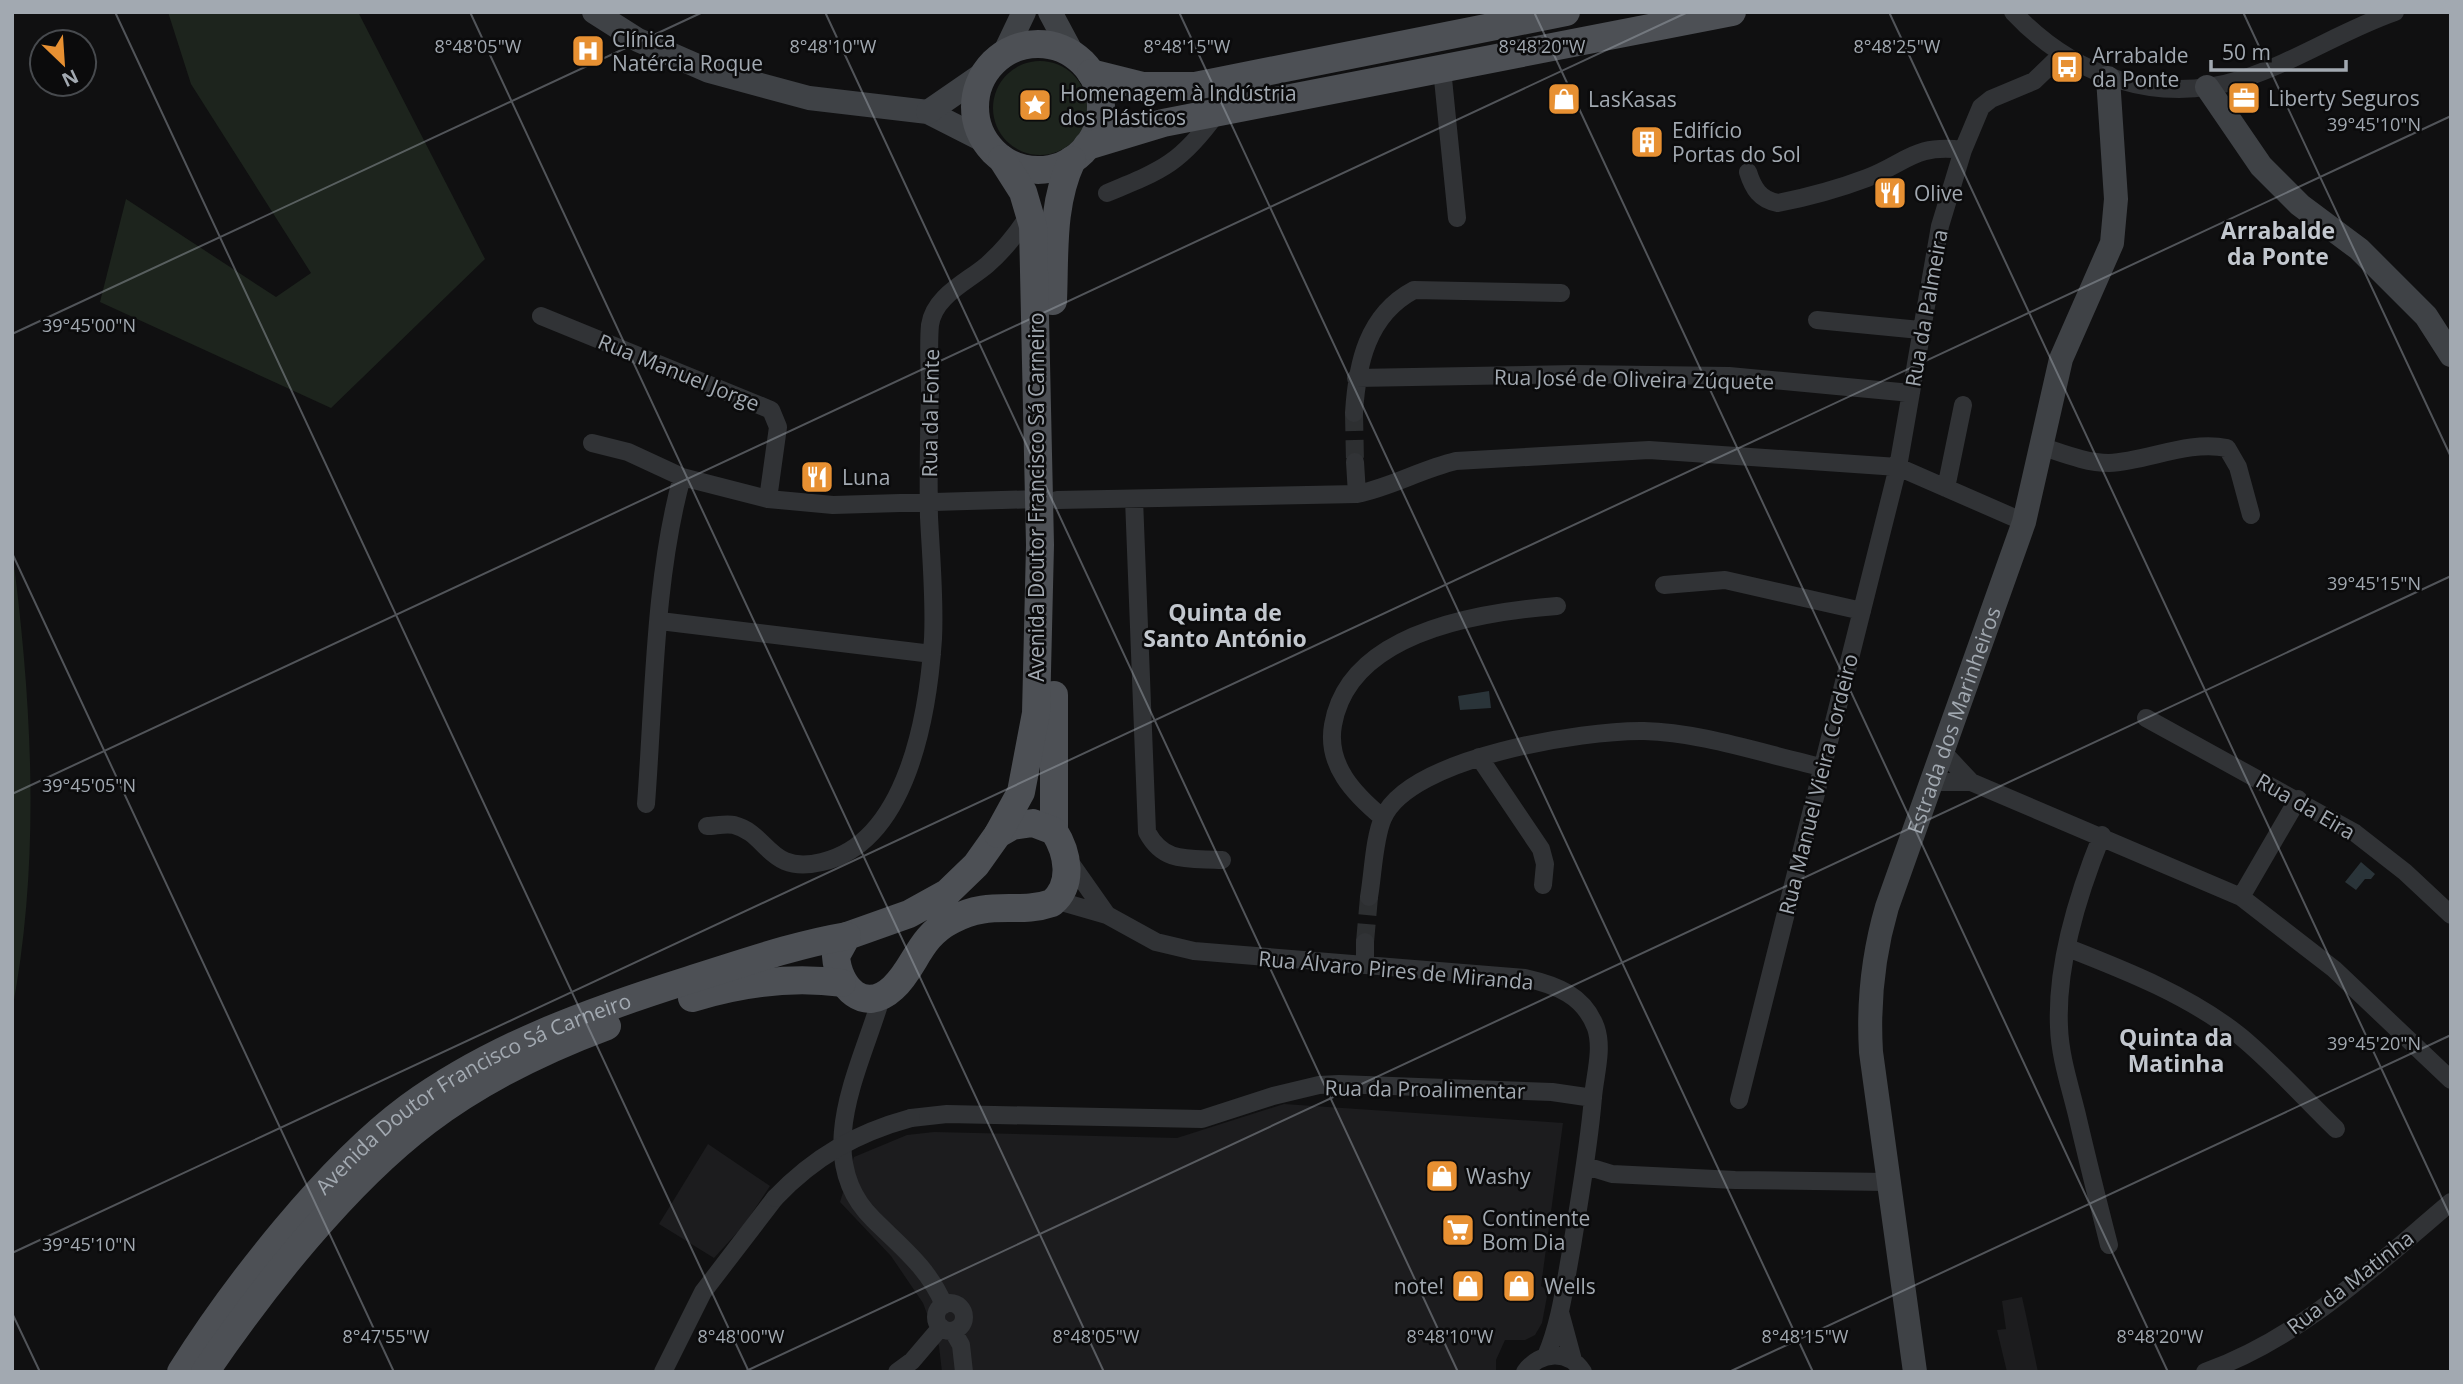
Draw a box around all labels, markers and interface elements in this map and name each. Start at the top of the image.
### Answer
place label: Clínica Natércia Roque [612,25,763,77]
north arrow [28,28,98,98]
scale bar [2211,28,2346,72]
hospital icon: Clínica Natércia Roque [569,32,607,70]
text: 8°48'05"W [435,34,522,58]
text: 8°48'10"W [790,34,877,58]
text: 8°48'15"W [1144,34,1231,58]
text: 8°48'20"W [1499,34,1586,58]
text: 8°48'25"W [1854,34,1941,58]
text: 50 m [2222,38,2271,66]
place label: Arrabalde da Ponte [2092,41,2189,93]
bus stop icon: Arrabalde da Ponte [2048,48,2086,86]
text: N [58,63,83,93]
place label: Homenagem à Indústria dos Plásticos [1060,79,1297,131]
office icon: Liberty Seguros [2225,79,2263,117]
shop icon: LasKasas [1545,80,1583,118]
place label: Liberty Seguros [2268,84,2420,112]
place label: LasKasas [1588,85,1677,113]
place icon: Homenagem à Indústria dos Plásticos [1016,86,1054,124]
text: 39°45'10"N [2327,112,2421,136]
place label: Edifício Portas do Sol [1672,116,1801,168]
building icon: Edifício Portas do Sol [1628,123,1666,161]
restaurant icon: Olive [1871,174,1909,212]
place label: Olive [1914,179,1963,207]
district label: Arrabalde da Ponte [2221,214,2335,272]
street label: Rua da Palmeira [1898,227,1954,389]
street label: Avenida Doutor Francisco Sá Carneiro [1022,312,1050,682]
text: 39°45'00"N [42,313,136,337]
street label: Rua Manuel Jorge [594,327,764,417]
street label: Rua da Fonte [915,348,945,478]
street label: Rua José de Oliveira Zúquete [1494,363,1774,395]
restaurant icon: Luna [798,458,836,496]
place label: Luna [842,463,890,491]
text: 39°45'15"N [2327,571,2421,595]
district label: Quinta de Santo António [1143,596,1307,654]
street label: Estrada dos Marinheiros [1900,603,2007,837]
street label: Rua Manuel Vieira Cordeiro [1772,651,1864,917]
street label: Rua da Eira [2251,766,2361,846]
text: 39°45'05"N [42,773,136,797]
street label: Rua Álvaro Pires de Miranda [1257,944,1535,996]
street label: Avenida Doutor Francisco Sá Carneiro [309,986,635,1200]
district label: Quinta da Matinha [2119,1021,2233,1079]
text: 39°45'20"N [2327,1031,2421,1055]
street label: Rua da Proalimentar [1324,1073,1526,1105]
shop icon: Washy [1423,1157,1461,1195]
place label: Washy [1466,1162,1531,1190]
place label: Continente Bom Dia [1482,1204,1590,1256]
supermarket icon: Continente Bom Dia [1439,1211,1477,1249]
street label: Rua da Matinha [2281,1224,2419,1340]
text: 39°45'10"N [42,1232,136,1256]
shop icon: note! [1449,1267,1487,1305]
shop icon: Wells [1500,1267,1538,1305]
place label: note! [1394,1272,1444,1300]
place label: Wells [1544,1272,1596,1300]
text: 8°47'55"W [343,1324,430,1348]
text: 8°48'00"W [698,1324,785,1348]
text: 8°48'05"W [1053,1324,1140,1348]
text: 8°48'10"W [1407,1324,1494,1348]
text: 8°48'15"W [1762,1324,1849,1348]
text: 8°48'20"W [2117,1324,2204,1348]

